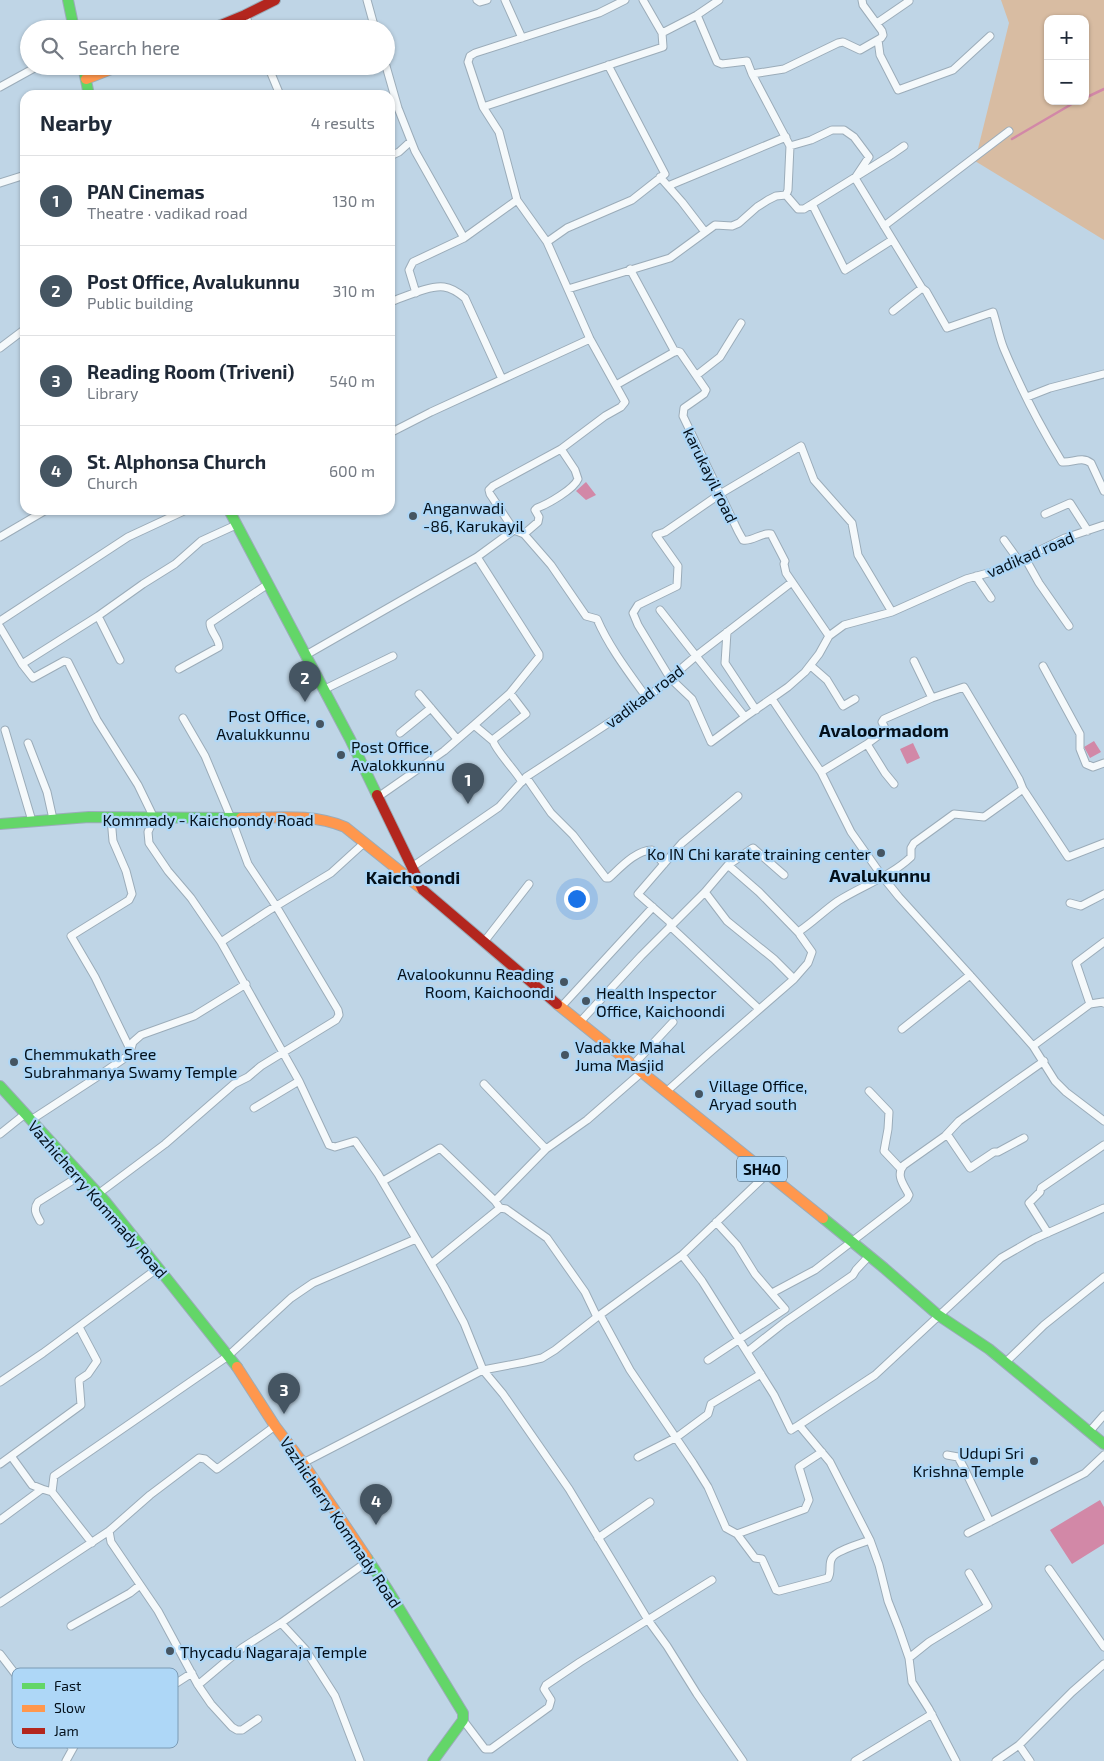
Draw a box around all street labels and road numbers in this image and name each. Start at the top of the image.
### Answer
street label: karukayil road [680,425,742,525]
street label: vadikad road [983,527,1077,581]
street label: vadikad road [601,660,687,732]
street label: Kommady - Kaichoondy Road [102,810,314,829]
street label: Vazhicherry Kommady Road [24,1116,172,1282]
road number: SH40 [737,1156,787,1182]
street label: Vazhicherry Kommady Road [276,1433,406,1611]

